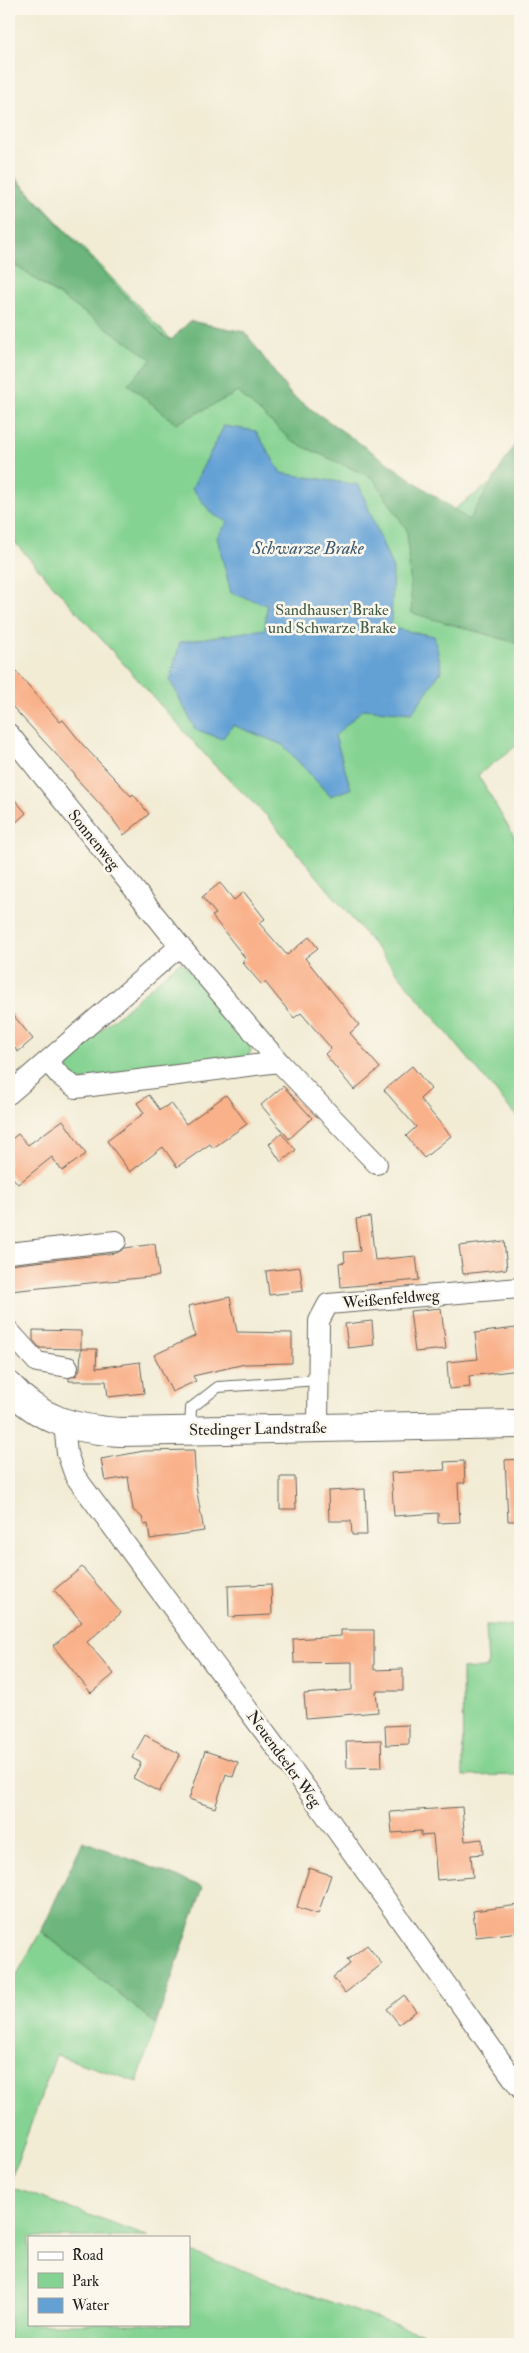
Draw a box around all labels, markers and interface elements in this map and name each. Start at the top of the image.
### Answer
water label: Schwarze Brake [251,537,365,560]
park label: Sandhauser Brake und Schwarze Brake [268,600,397,638]
street label: Sonnenweg [64,806,125,875]
street label: Weißenfeldweg [341,1285,441,1313]
street label: Stedinger Landstraße [189,1418,327,1440]
street label: Neuendeeler Weg [242,1707,326,1812]
legend [28,2236,190,2326]
text: Road [72,2246,104,2265]
text: Park [72,2272,99,2291]
text: Water [71,2296,109,2315]

